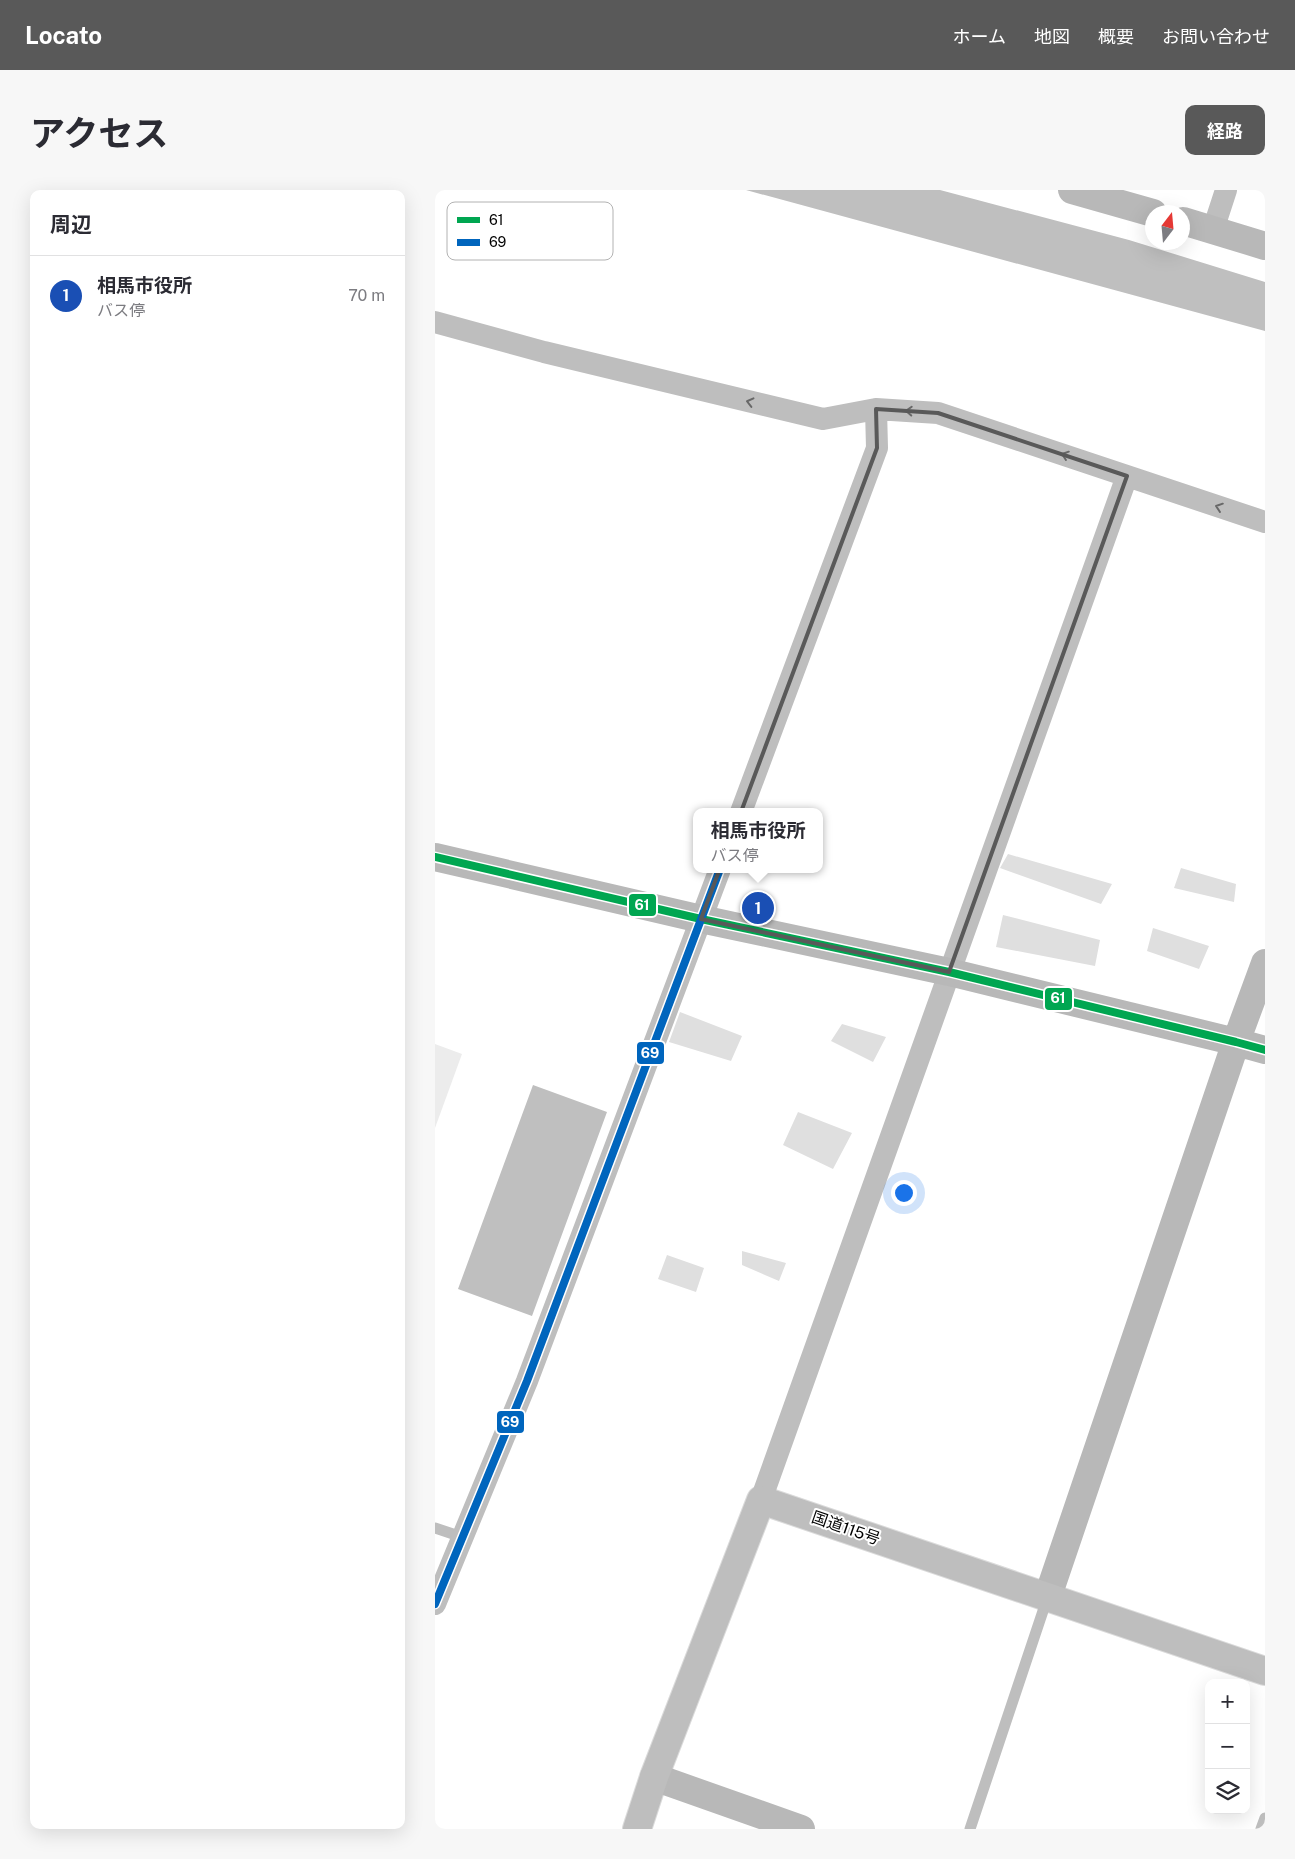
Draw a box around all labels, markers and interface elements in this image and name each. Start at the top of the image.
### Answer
text: Locato [25,21,102,49]
text: ホーム [953,26,1006,47]
text: 地図 [1034,26,1070,47]
text: 概要 [1098,26,1134,47]
text: お問い合わせ [1162,26,1270,47]
button: 経路 [1185,105,1265,155]
text: アクセス [30,113,168,154]
legend [447,202,613,260]
north arrow [1145,205,1190,250]
text: 周辺 [50,212,92,237]
text: 61 [489,212,503,228]
text: 69 [489,234,507,250]
text: 相馬市役所 [97,274,192,296]
text: 1 [63,286,69,305]
text: 70 m [348,286,385,305]
text: バス停 [97,301,145,320]
one-way arrow [745,397,754,408]
one-way arrow [905,406,913,417]
one-way arrow [1061,451,1069,461]
one-way arrow [1215,502,1223,512]
popup [693,808,823,873]
text: 相馬市役所 [710,819,806,841]
text: バス停 [710,846,759,865]
pin: 1 [742,889,774,927]
line badge: 61 [628,893,657,917]
text: 61 [634,897,650,913]
line badge: 61 [1044,987,1073,1011]
text: 61 [1050,990,1066,1006]
line badge: 69 [636,1041,665,1065]
text: 69 [641,1045,659,1061]
your location [891,1180,917,1206]
line badge: 69 [496,1410,525,1434]
text: 69 [501,1414,519,1430]
street label: 国道115号 [809,1507,883,1549]
map controls [1205,1679,1250,1814]
button: + [1205,1679,1250,1724]
button: − [1205,1724,1250,1769]
button: layers [1205,1769,1250,1814]

